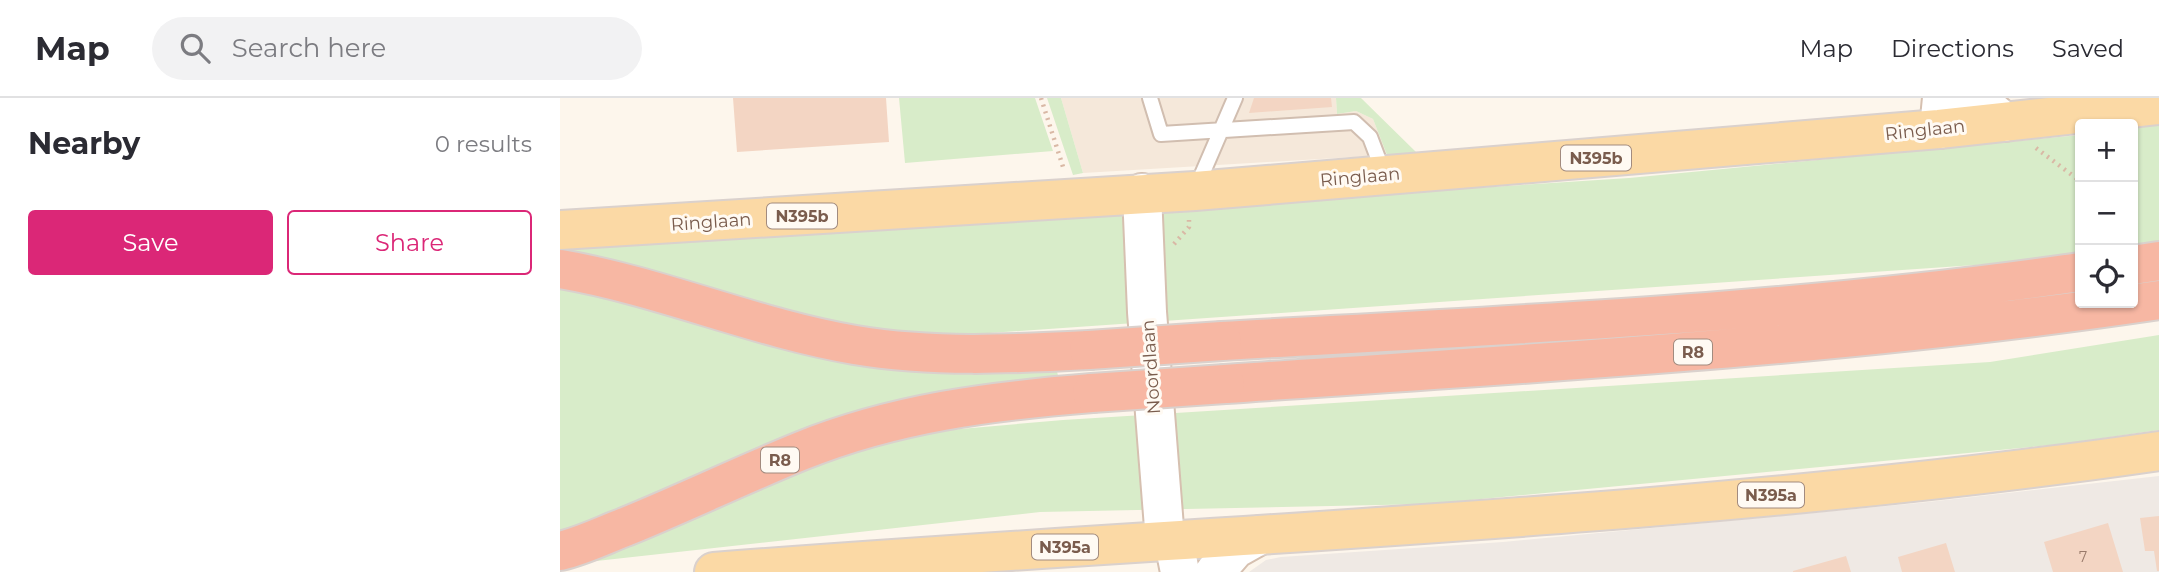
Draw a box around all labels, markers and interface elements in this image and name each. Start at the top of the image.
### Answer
search box [152,17,642,80]
text: Map [35,28,110,68]
icon: search [176,29,214,67]
text: Search here [232,32,386,64]
text: Map [1800,34,1853,63]
text: Directions [1891,34,2014,63]
text: Saved [2052,34,2124,63]
street label: Ringlaan [1884,115,1966,145]
map controls [2075,119,2138,308]
button: + [2075,119,2138,182]
text: Nearby [28,125,140,162]
text: 0 results [435,130,532,158]
road number: N395b [1561,146,1631,170]
street label: Ringlaan [1319,163,1401,191]
button: − [2075,182,2138,245]
road number: N395b [767,204,837,228]
street label: Ringlaan [670,208,752,236]
button: Save [28,210,273,275]
button: Share [287,210,532,275]
button: locate [2075,245,2138,308]
street label: Noordlaan [1137,319,1165,415]
road number: R8 [1674,340,1712,364]
road number: R8 [761,448,799,472]
road number: N395a [1738,482,1804,508]
road number: N395a [1032,534,1098,560]
house number: 7 [2079,548,2087,566]

